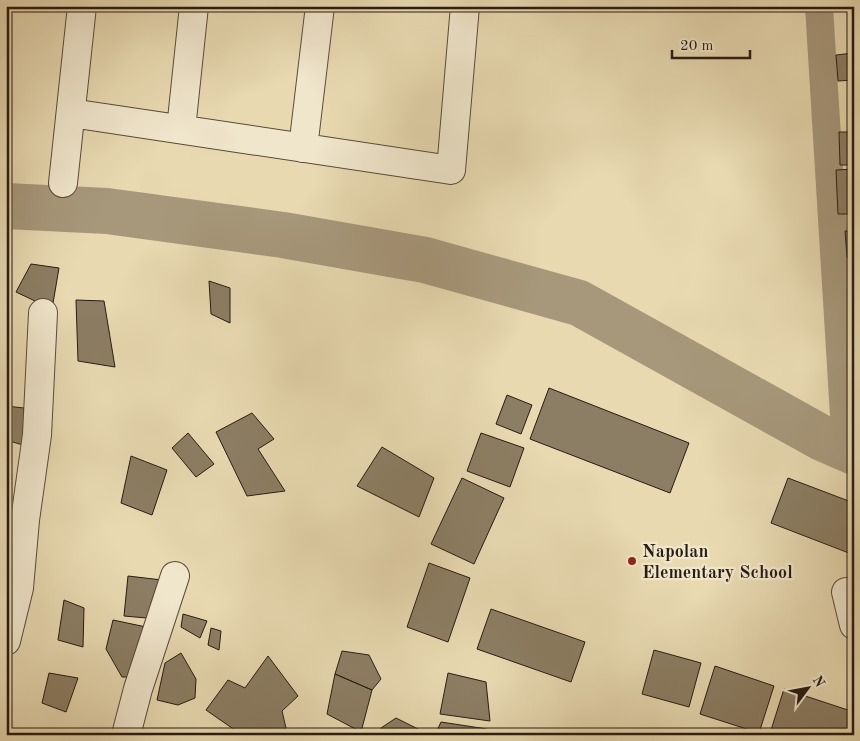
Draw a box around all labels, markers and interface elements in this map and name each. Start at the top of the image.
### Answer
scale bar [672,28,750,60]
text: 20 m [680,39,714,54]
place label: Napolan Elementary School [642,543,793,582]
marker: Napolan Elementary School [626,555,638,567]
north arrow [782,664,832,714]
text: N [809,673,827,690]

